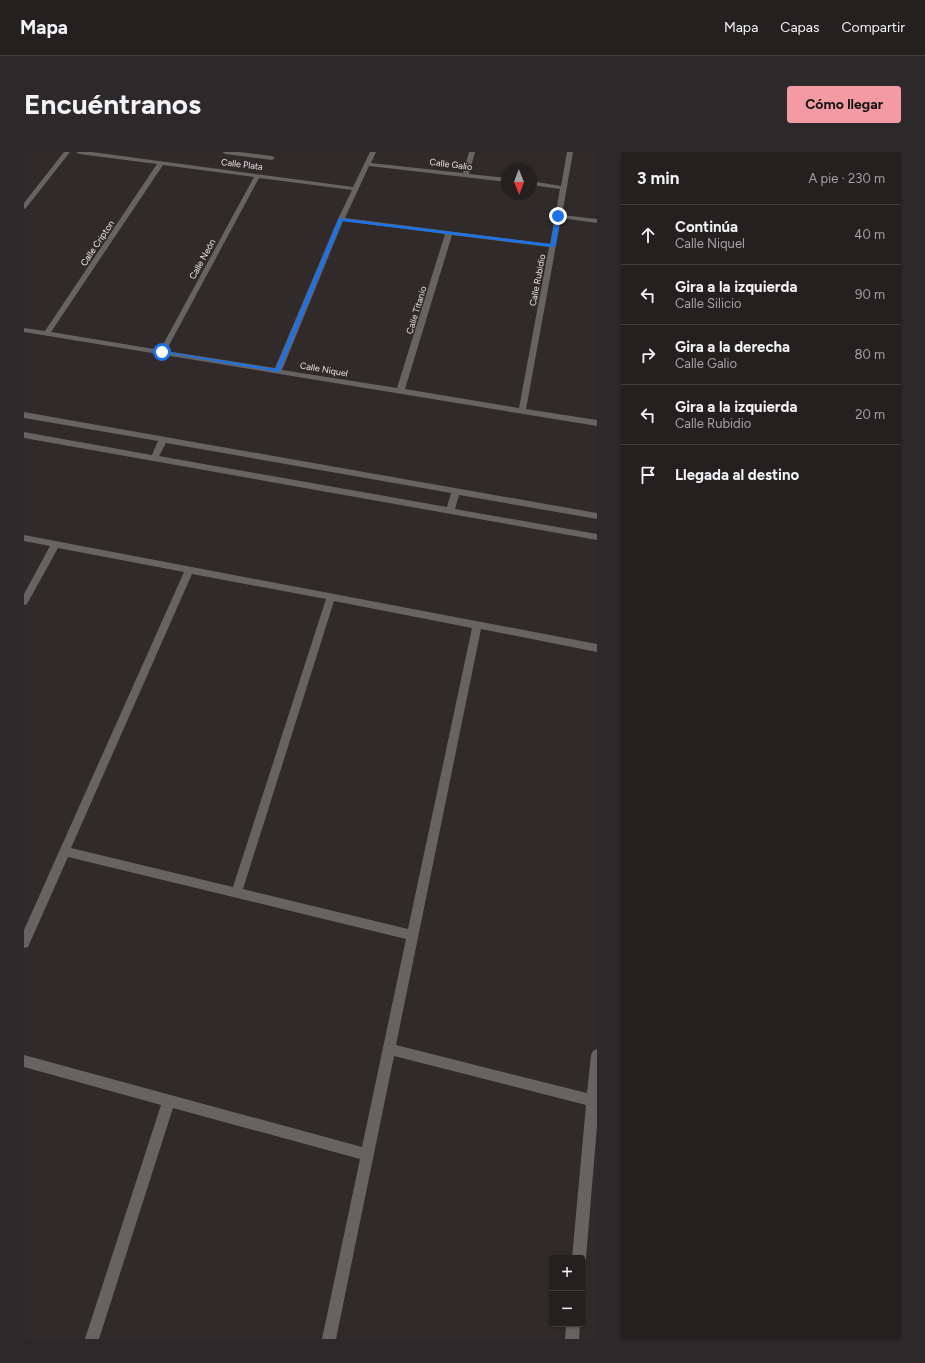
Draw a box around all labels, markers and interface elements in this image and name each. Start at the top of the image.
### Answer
text: Mapa [20,16,68,39]
text: Mapa [724,19,758,36]
text: Capas [780,19,819,36]
text: Compartir [841,19,905,36]
button: Cómo llegar [787,86,901,123]
text: Encuéntranos [24,87,201,121]
street label: Calle Plata [221,156,264,172]
street label: Calle Galio [429,156,473,172]
north arrow [501,164,537,200]
text: 3 min [637,168,679,188]
text: A pie · 230 m [809,171,885,186]
route end [549,207,567,225]
street label: Calle Cripton [78,218,116,268]
text: Continúa [675,218,738,236]
icon: ahead [637,224,659,246]
text: 40 m [854,227,885,242]
text: Calle Niquel [675,236,745,251]
street label: Calle Neón [186,237,218,281]
street label: Calle Rubidio [527,253,547,307]
text: Gira a la izquierda [675,278,797,296]
icon: left [637,284,659,306]
street label: Calle Titanio [403,285,429,335]
text: 90 m [855,287,885,302]
text: Calle Silicio [675,296,742,311]
text: Gira a la derecha [675,338,790,356]
route start [153,343,171,361]
icon: right [637,344,659,366]
text: 80 m [854,347,885,362]
text: Calle Galio [675,356,737,371]
street label: Calle Niquel [299,359,349,379]
text: Gira a la izquierda [675,398,797,416]
icon: left [637,404,659,426]
text: 20 m [855,407,885,422]
text: Calle Rubidio [675,416,751,431]
icon: arrive [637,464,659,486]
text: Llegada al destino [675,466,799,484]
map controls [549,1255,585,1327]
button: + [549,1255,585,1291]
button: − [549,1291,585,1327]

